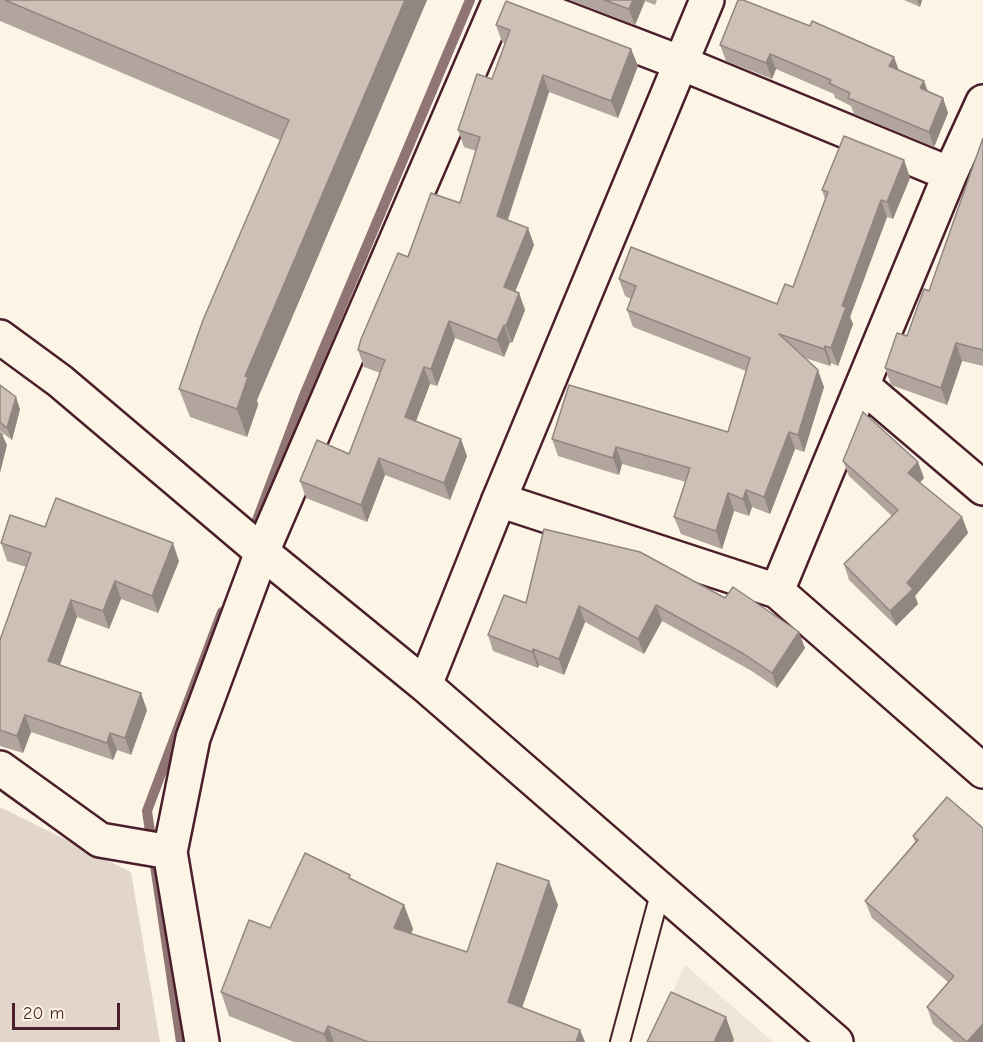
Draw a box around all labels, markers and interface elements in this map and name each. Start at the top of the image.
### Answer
scale bar [15,991,123,1029]
text: 20 m [23,1003,64,1024]

